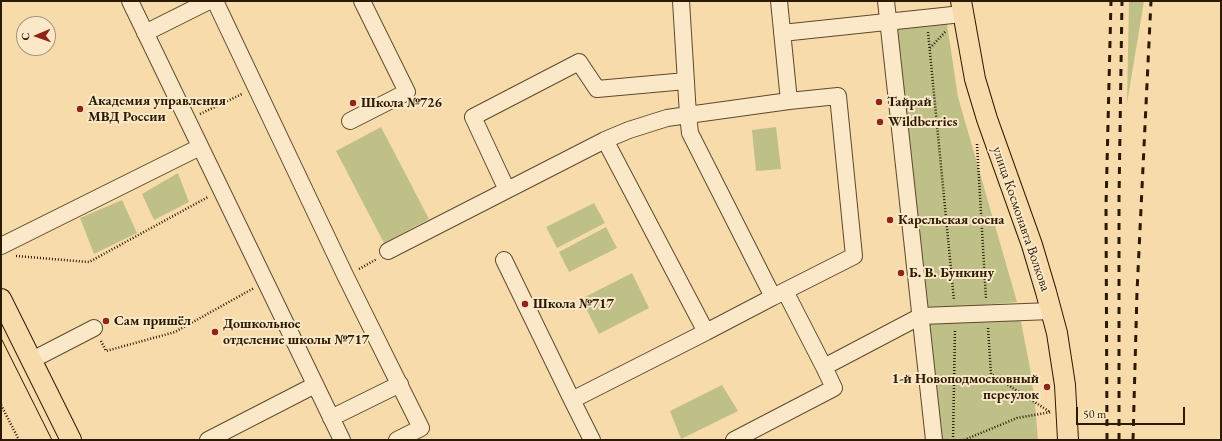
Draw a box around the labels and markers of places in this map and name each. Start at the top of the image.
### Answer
place label: Академия управления МВД России [88,93,226,126]
place label: Тайрай [887,94,932,110]
place label: Школа №726 [361,95,442,111]
marker: Тайрай [874,97,884,107]
marker: Школа №726 [348,98,358,108]
marker: Академия управления МВД России [75,104,85,114]
place label: Wildberries [888,114,958,130]
marker: Wildberries [875,117,885,127]
place label: Карельская сосна [898,212,1004,228]
marker: Карельская сосна [885,215,895,225]
place label: Б. В. Бункину [909,265,994,281]
marker: Б. В. Бункину [896,268,906,278]
place label: Школа №717 [533,296,614,312]
marker: Школа №717 [520,299,530,309]
place label: Сам пришёл [114,313,191,329]
marker: Сам пришёл [101,316,111,326]
place label: Дошкольное отделение школы №717 [223,316,369,348]
marker: Дошкольное отделение школы №717 [210,327,220,337]
place label: 1-й Новоподмосковный переулок [892,371,1039,404]
marker: 1-й Новоподмосковный переулок [1042,382,1052,392]

